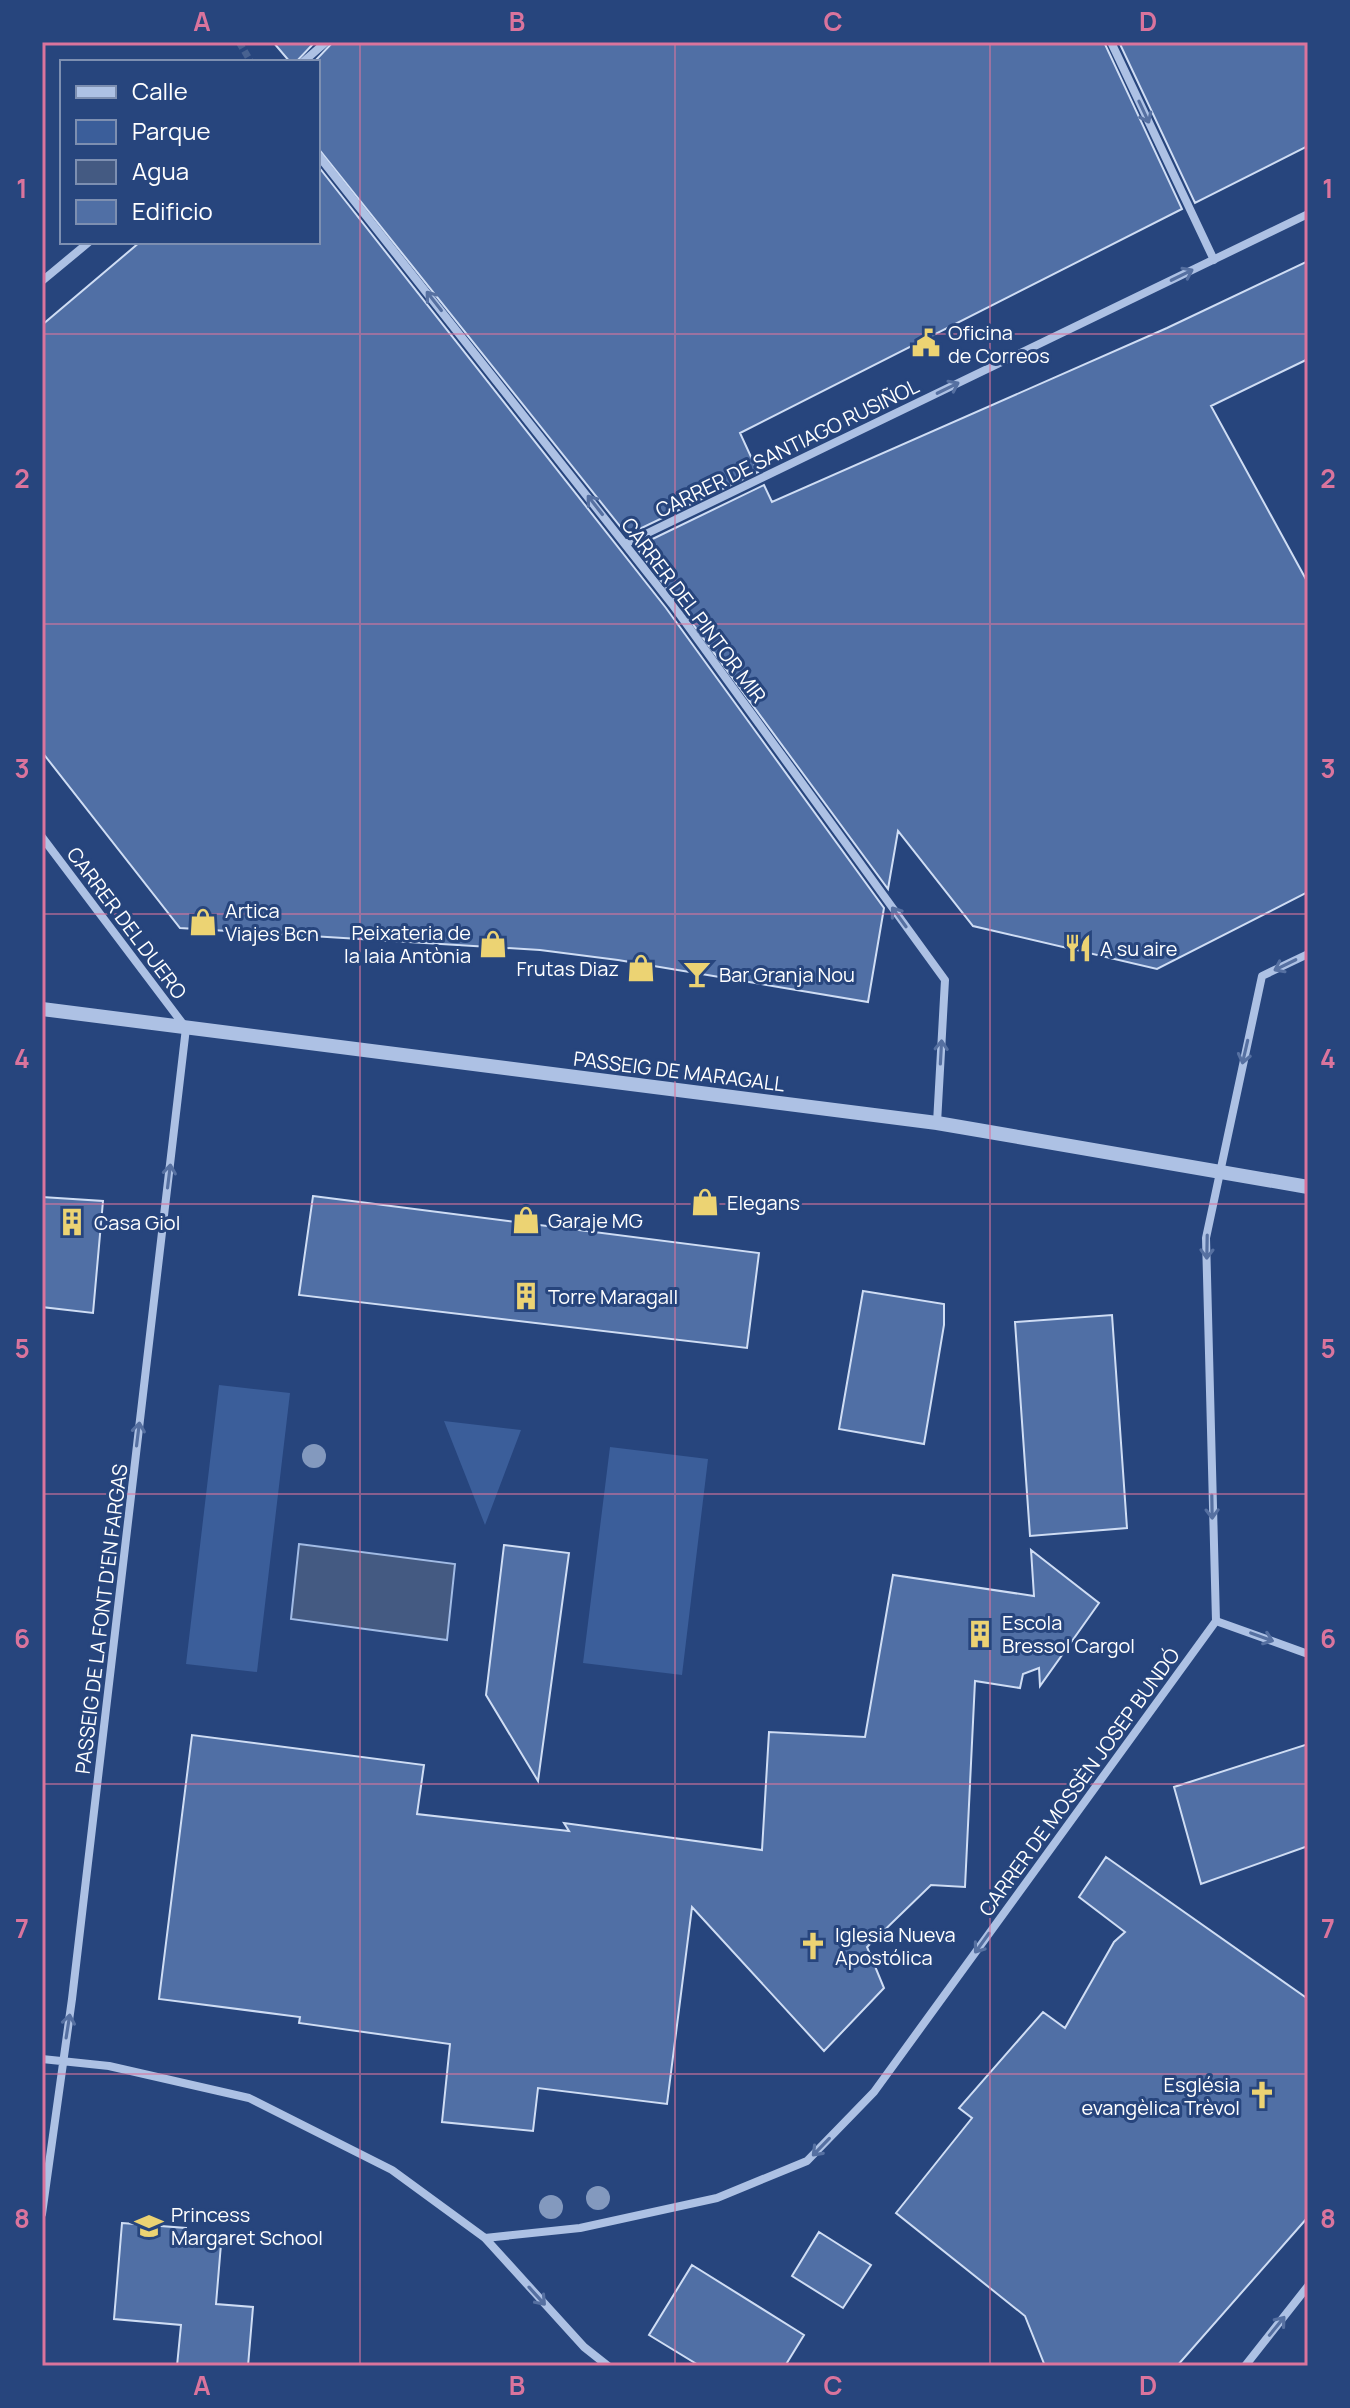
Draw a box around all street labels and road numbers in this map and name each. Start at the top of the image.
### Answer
street label: CARRER DE SANTIAGO RUSIÑOL [651,372,923,524]
street label: CARRER DEL PINTOR MIR [615,512,773,708]
street label: CARRER DEL DUERO [61,841,193,1005]
street label: PASSEIG DE MARAGALL [572,1045,786,1097]
street label: PASSEIG DE LA FONT D'EN FARGAS [69,1463,133,1775]
street label: CARRER DE MOSSÈN JOSEP BUNDÓ [972,1642,1186,1922]

